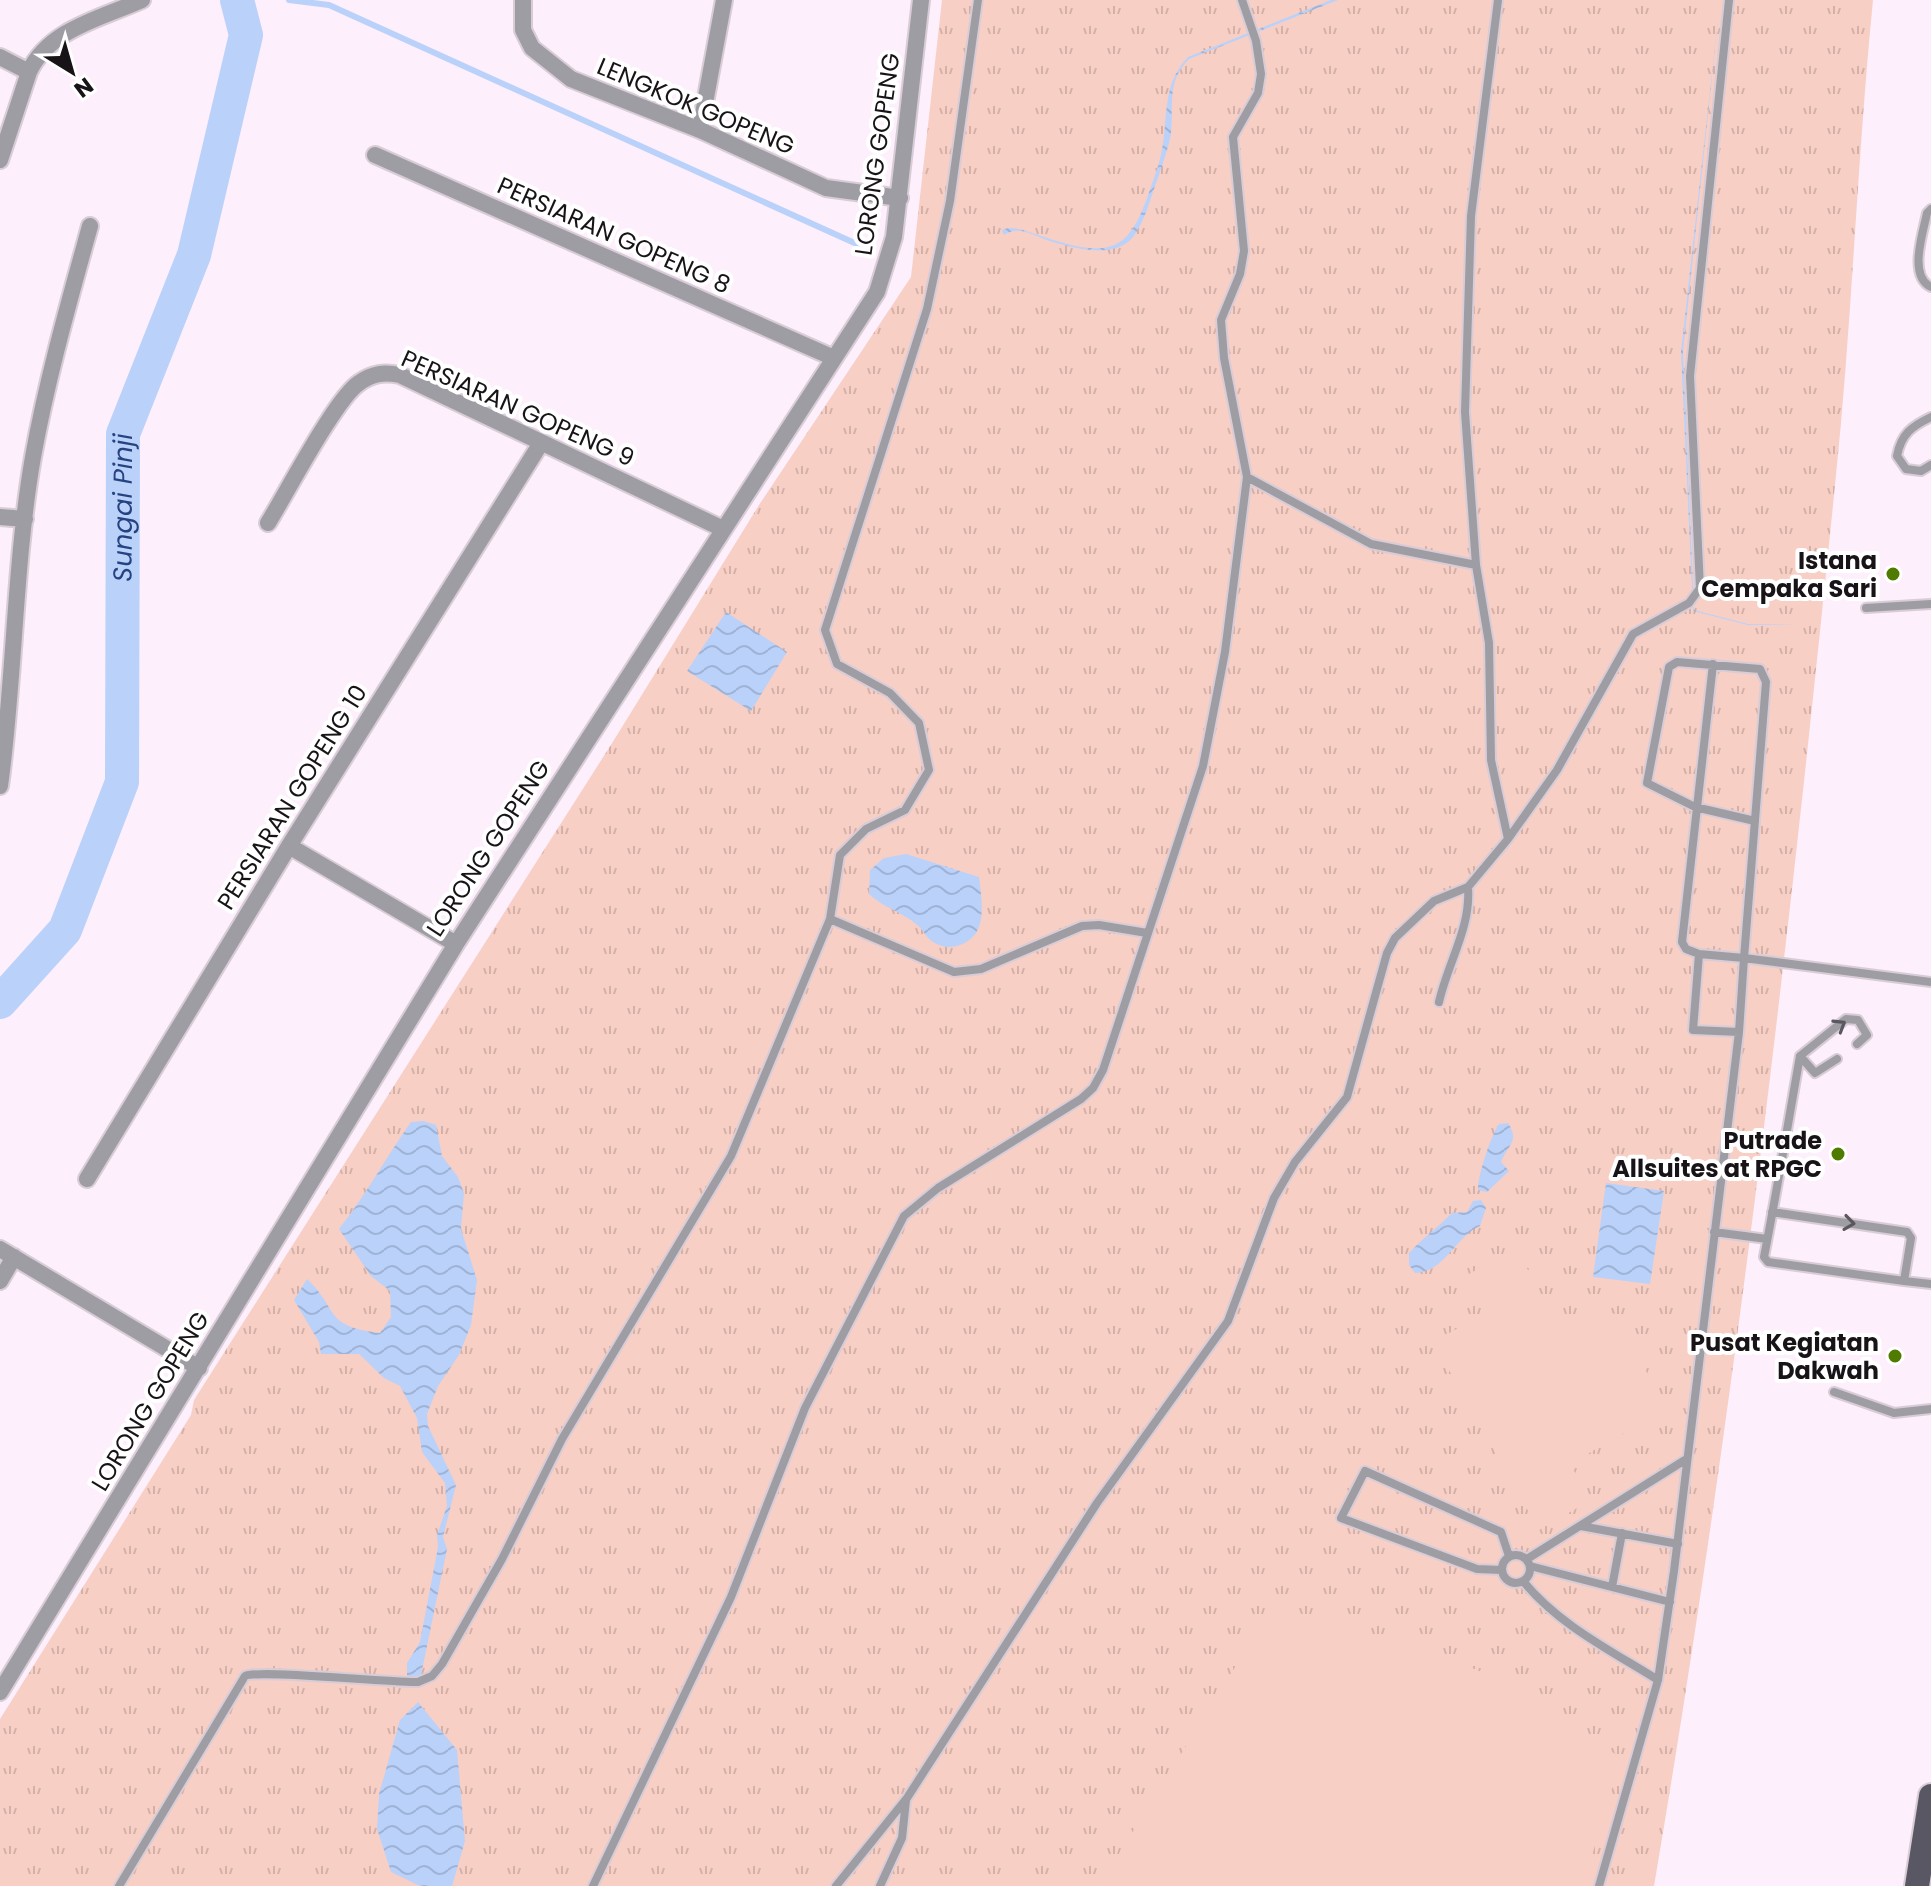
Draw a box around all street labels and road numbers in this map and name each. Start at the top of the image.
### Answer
street label: LENGKOK GOPENG [592,49,800,163]
street label: LORONG GOPENG [846,51,908,257]
street label: PERSIARAN GOPENG 8 [492,169,736,301]
street label: PERSIARAN GOPENG 9 [396,342,640,474]
street label: PERSIARAN GOPENG 10 [209,678,375,916]
street label: LORONG GOPENG [419,753,557,943]
street label: LORONG GOPENG [83,1305,217,1497]

